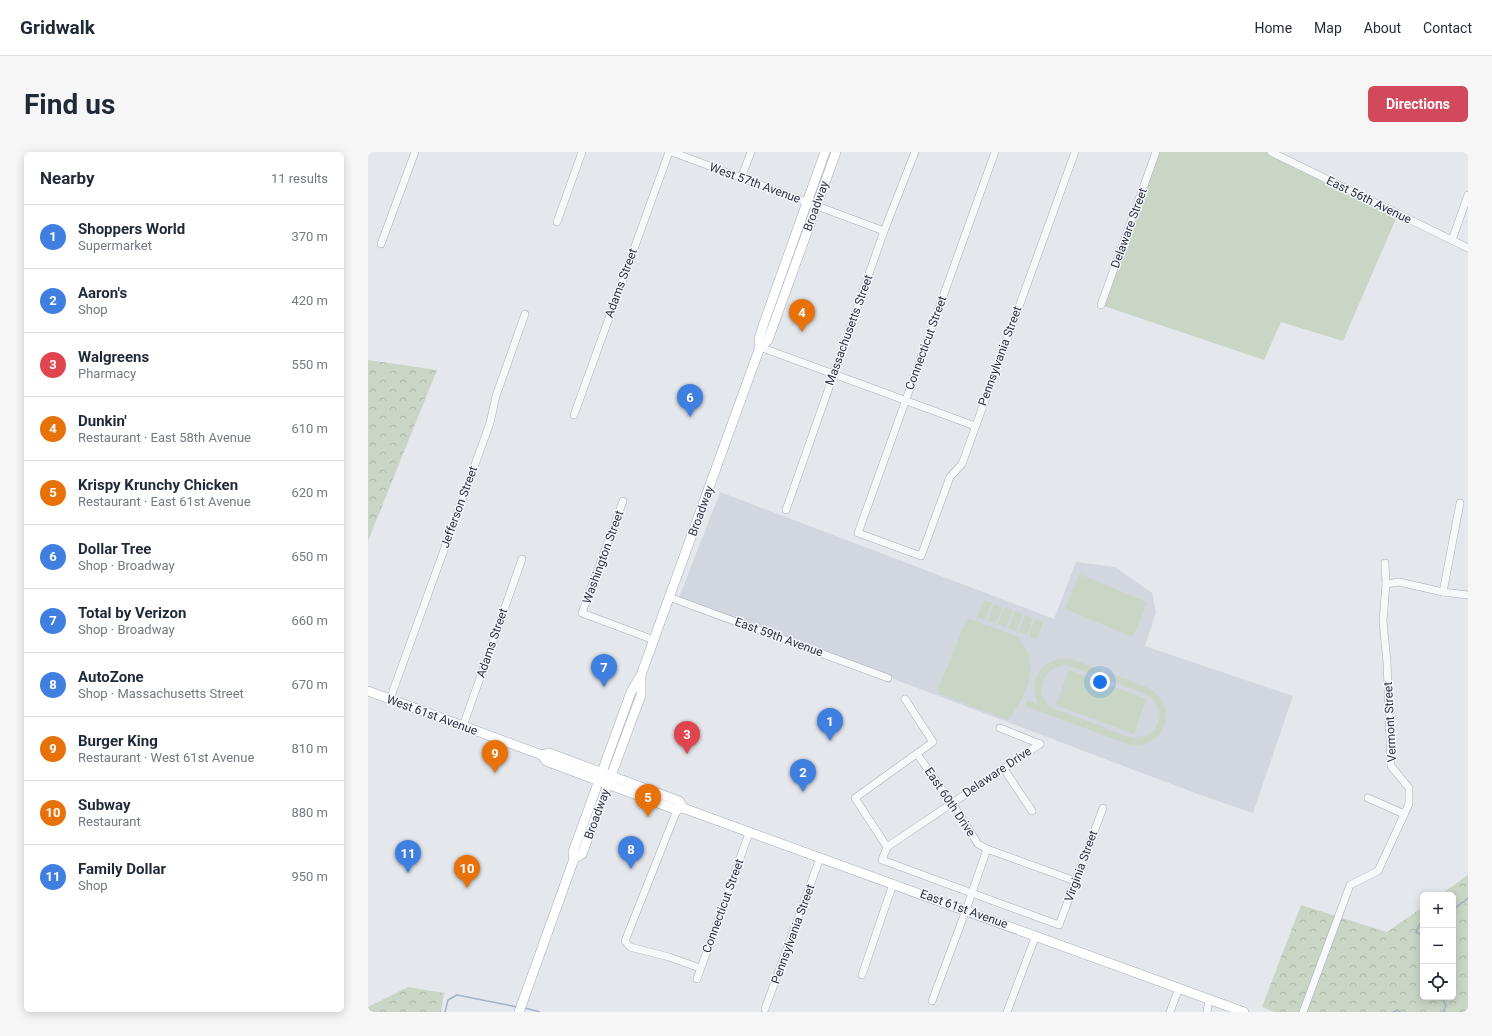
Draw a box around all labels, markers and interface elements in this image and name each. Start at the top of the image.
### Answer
text: Gridwalk [20,16,95,39]
text: Home [1254,20,1292,36]
text: Map [1314,20,1342,36]
text: About [1364,20,1401,36]
text: Contact [1423,20,1472,36]
button: Directions [1368,86,1468,122]
text: Find us [24,88,115,121]
street label: West 57th Avenue [707,160,803,206]
text: Nearby [40,168,95,188]
text: 11 results [271,171,328,186]
street label: East 56th Avenue [1324,173,1414,227]
street label: Broadway [800,179,832,233]
street label: Delaware Street [1108,186,1150,270]
text: Shoppers World [78,220,185,238]
text: 1 [49,229,57,244]
text: 370 m [291,229,328,244]
text: Supermarket [78,238,152,253]
street label: Adams Street [602,246,640,319]
street label: Massachusetts Street [822,273,876,387]
text: Aaron's [78,284,127,302]
text: 2 [49,293,57,308]
text: 420 m [291,293,328,308]
street label: Connecticut Street [903,294,950,392]
pin: 4 [789,299,815,332]
text: Shop [78,302,108,317]
street label: Pennsylvania Street [975,304,1025,408]
text: Walgreens [78,348,149,366]
text: 3 [49,357,57,372]
text: 550 m [291,357,328,372]
text: Pharmacy [78,366,136,381]
pin: 6 [677,384,703,417]
text: Dunkin' [78,412,127,430]
text: 4 [49,421,57,436]
text: 610 m [291,421,328,436]
text: Restaurant · East 58th Avenue [78,430,251,445]
street label: Jefferson Street [438,464,480,550]
text: Krispy Krunchy Chicken [78,476,238,494]
street label: Broadway [685,484,717,538]
text: 5 [49,485,57,500]
text: 620 m [291,485,328,500]
text: Restaurant · East 61st Avenue [78,494,251,509]
street label: Washington Street [580,509,626,605]
text: Dollar Tree [78,540,151,558]
text: 6 [49,549,57,564]
text: 650 m [291,549,328,564]
text: Shop · Broadway [78,558,175,573]
text: Total by Verizon [78,604,186,622]
street label: Adams Street [474,606,510,680]
text: 7 [49,613,57,628]
text: 660 m [291,613,328,628]
street label: East 59th Avenue [733,615,825,659]
text: Shop · Broadway [78,622,175,637]
pin: 7 [591,654,617,687]
text: AutoZone [78,668,144,686]
your location [1090,672,1110,692]
text: 8 [49,677,57,692]
text: 670 m [291,677,328,692]
street label: Vermont Street [1381,681,1399,762]
text: Shop · Massachusetts Street [78,686,244,701]
street label: West 61st Avenue [385,692,479,738]
pin: 1 [817,708,843,741]
pin: 3 [674,721,700,754]
text: Burger King [78,732,158,750]
pin: 9 [482,740,508,773]
text: 9 [49,741,57,756]
text: 810 m [291,741,328,756]
street label: Delaware Drive [960,744,1034,800]
text: Restaurant · West 61st Avenue [78,750,254,765]
pin: 2 [790,759,816,792]
street label: East 60th Drive [922,765,978,839]
pin: 5 [635,784,661,817]
street label: Broadway [581,787,613,841]
text: Subway [78,796,131,814]
text: 10 [46,805,60,820]
text: 880 m [291,805,328,820]
text: Restaurant [78,814,141,829]
street label: Virginia Street [1062,828,1100,904]
pin: 8 [618,836,644,869]
pin: 11 [395,840,421,873]
pin: 10 [454,855,480,888]
street label: Connecticut Street [700,857,747,955]
text: Family Dollar [78,860,166,878]
text: 11 [46,869,60,884]
text: 950 m [291,869,328,884]
text: Shop [78,878,108,893]
street label: Pennsylvania Street [768,882,818,986]
street label: East 61st Avenue [918,887,1010,931]
map controls [1420,892,1456,1000]
button: + [1420,892,1456,928]
button: − [1420,928,1456,964]
button: locate [1420,964,1456,1000]

